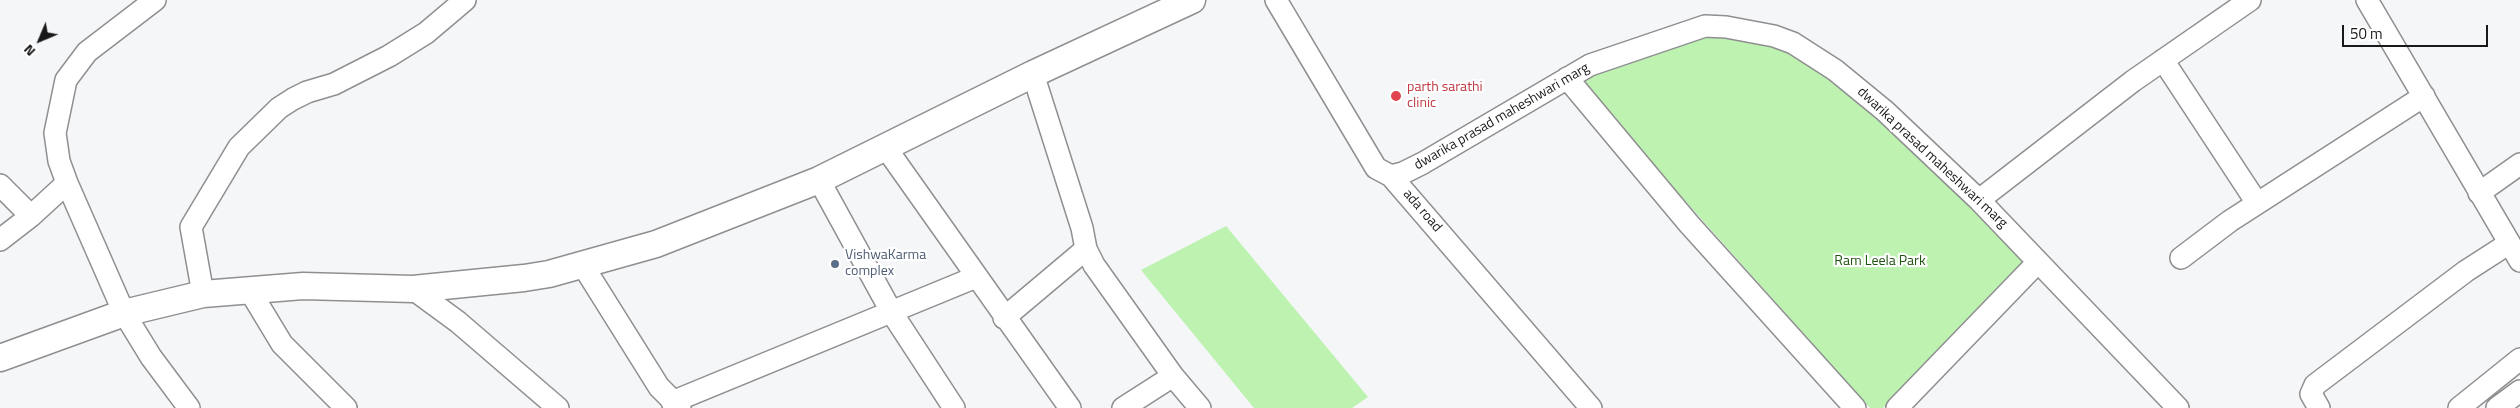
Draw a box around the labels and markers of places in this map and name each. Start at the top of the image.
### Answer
place label: parth sarathi clinic [1407,80,1483,112]
marker: parth sarathi clinic [1389,89,1403,103]
place label: VishwaKarma complex [845,248,926,280]
marker: VishwaKarma complex [829,258,841,270]

